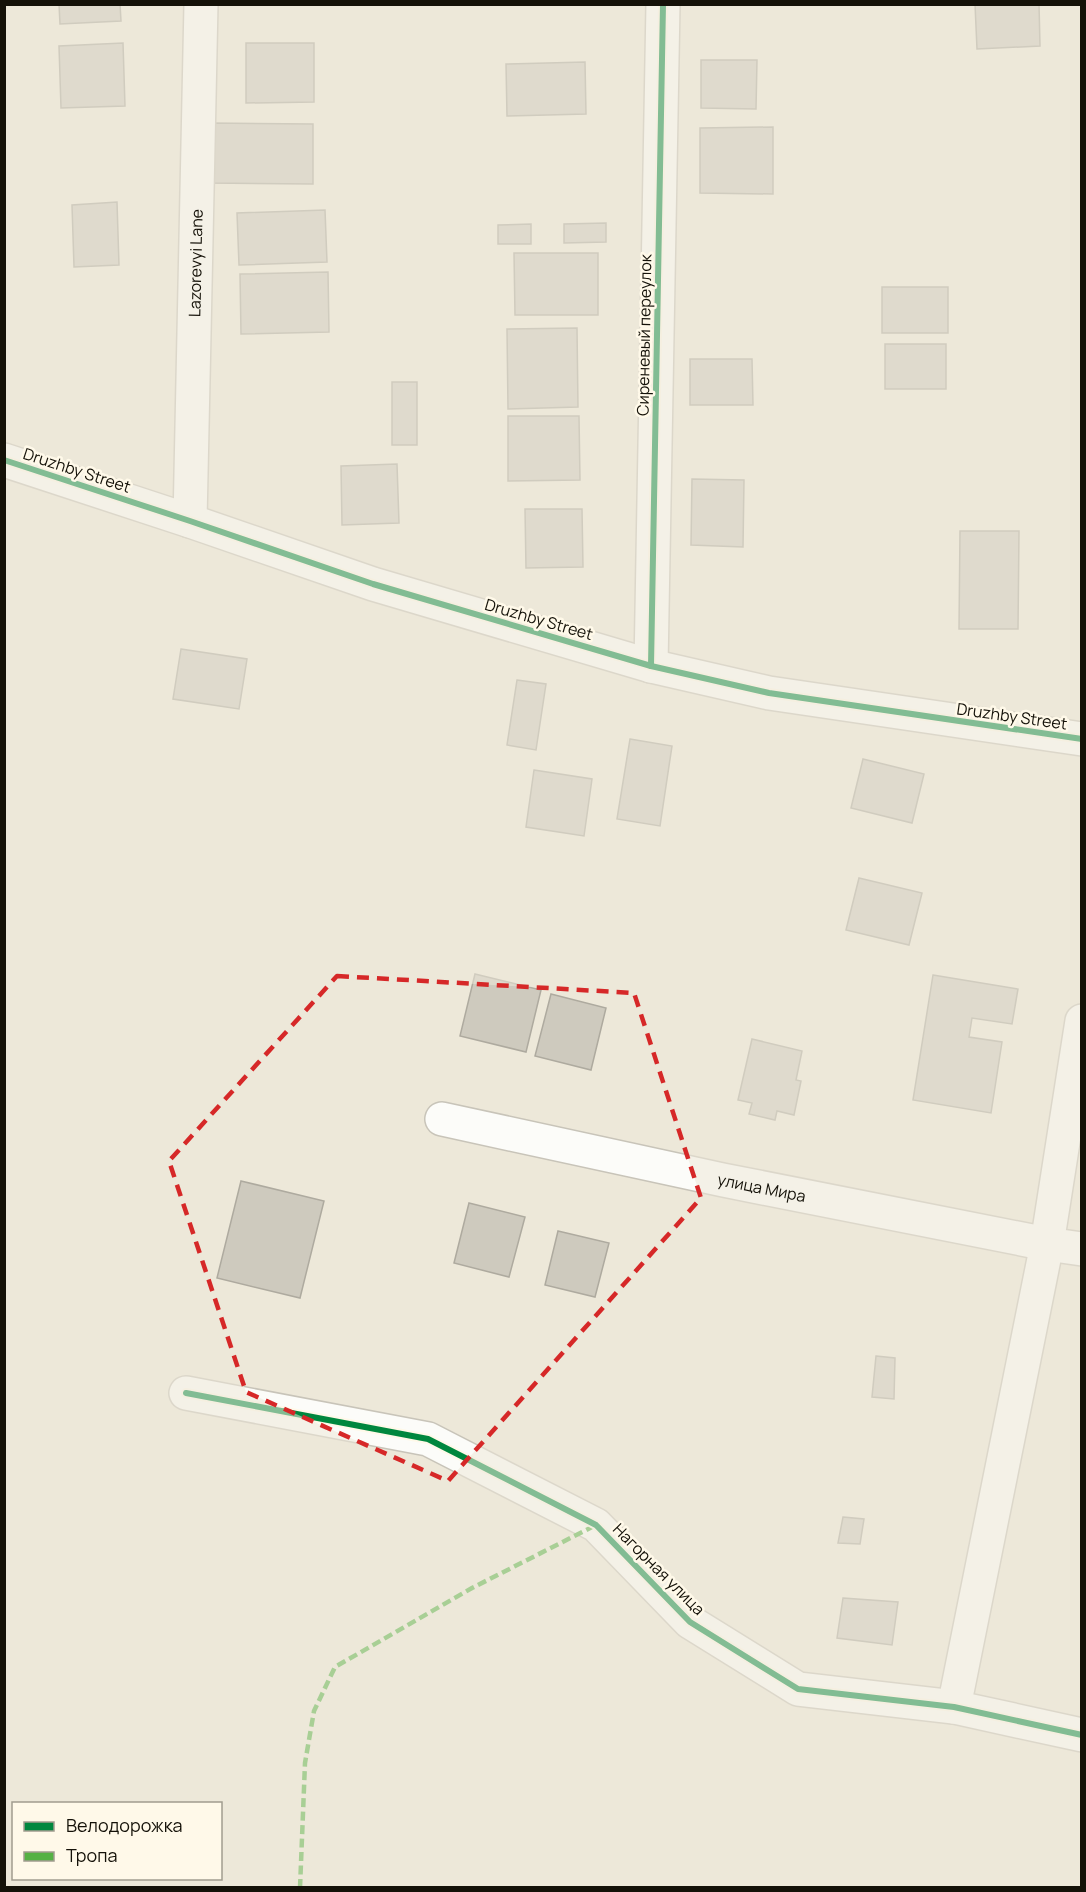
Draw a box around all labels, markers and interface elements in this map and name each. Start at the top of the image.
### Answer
street label: Lazorevyi Lane [183,209,208,317]
street label: Сиреневый переулок [632,253,656,416]
street label: Druzhby Street [20,442,134,498]
street label: Druzhby Street [482,593,596,645]
street label: Druzhby Street [955,697,1069,735]
street label: улица Мира [716,1168,808,1207]
street label: Нагорная улица [608,1518,710,1620]
legend [12,1802,222,1880]
text: Велодорожка [66,1813,183,1837]
text: Тропа [66,1843,117,1867]

